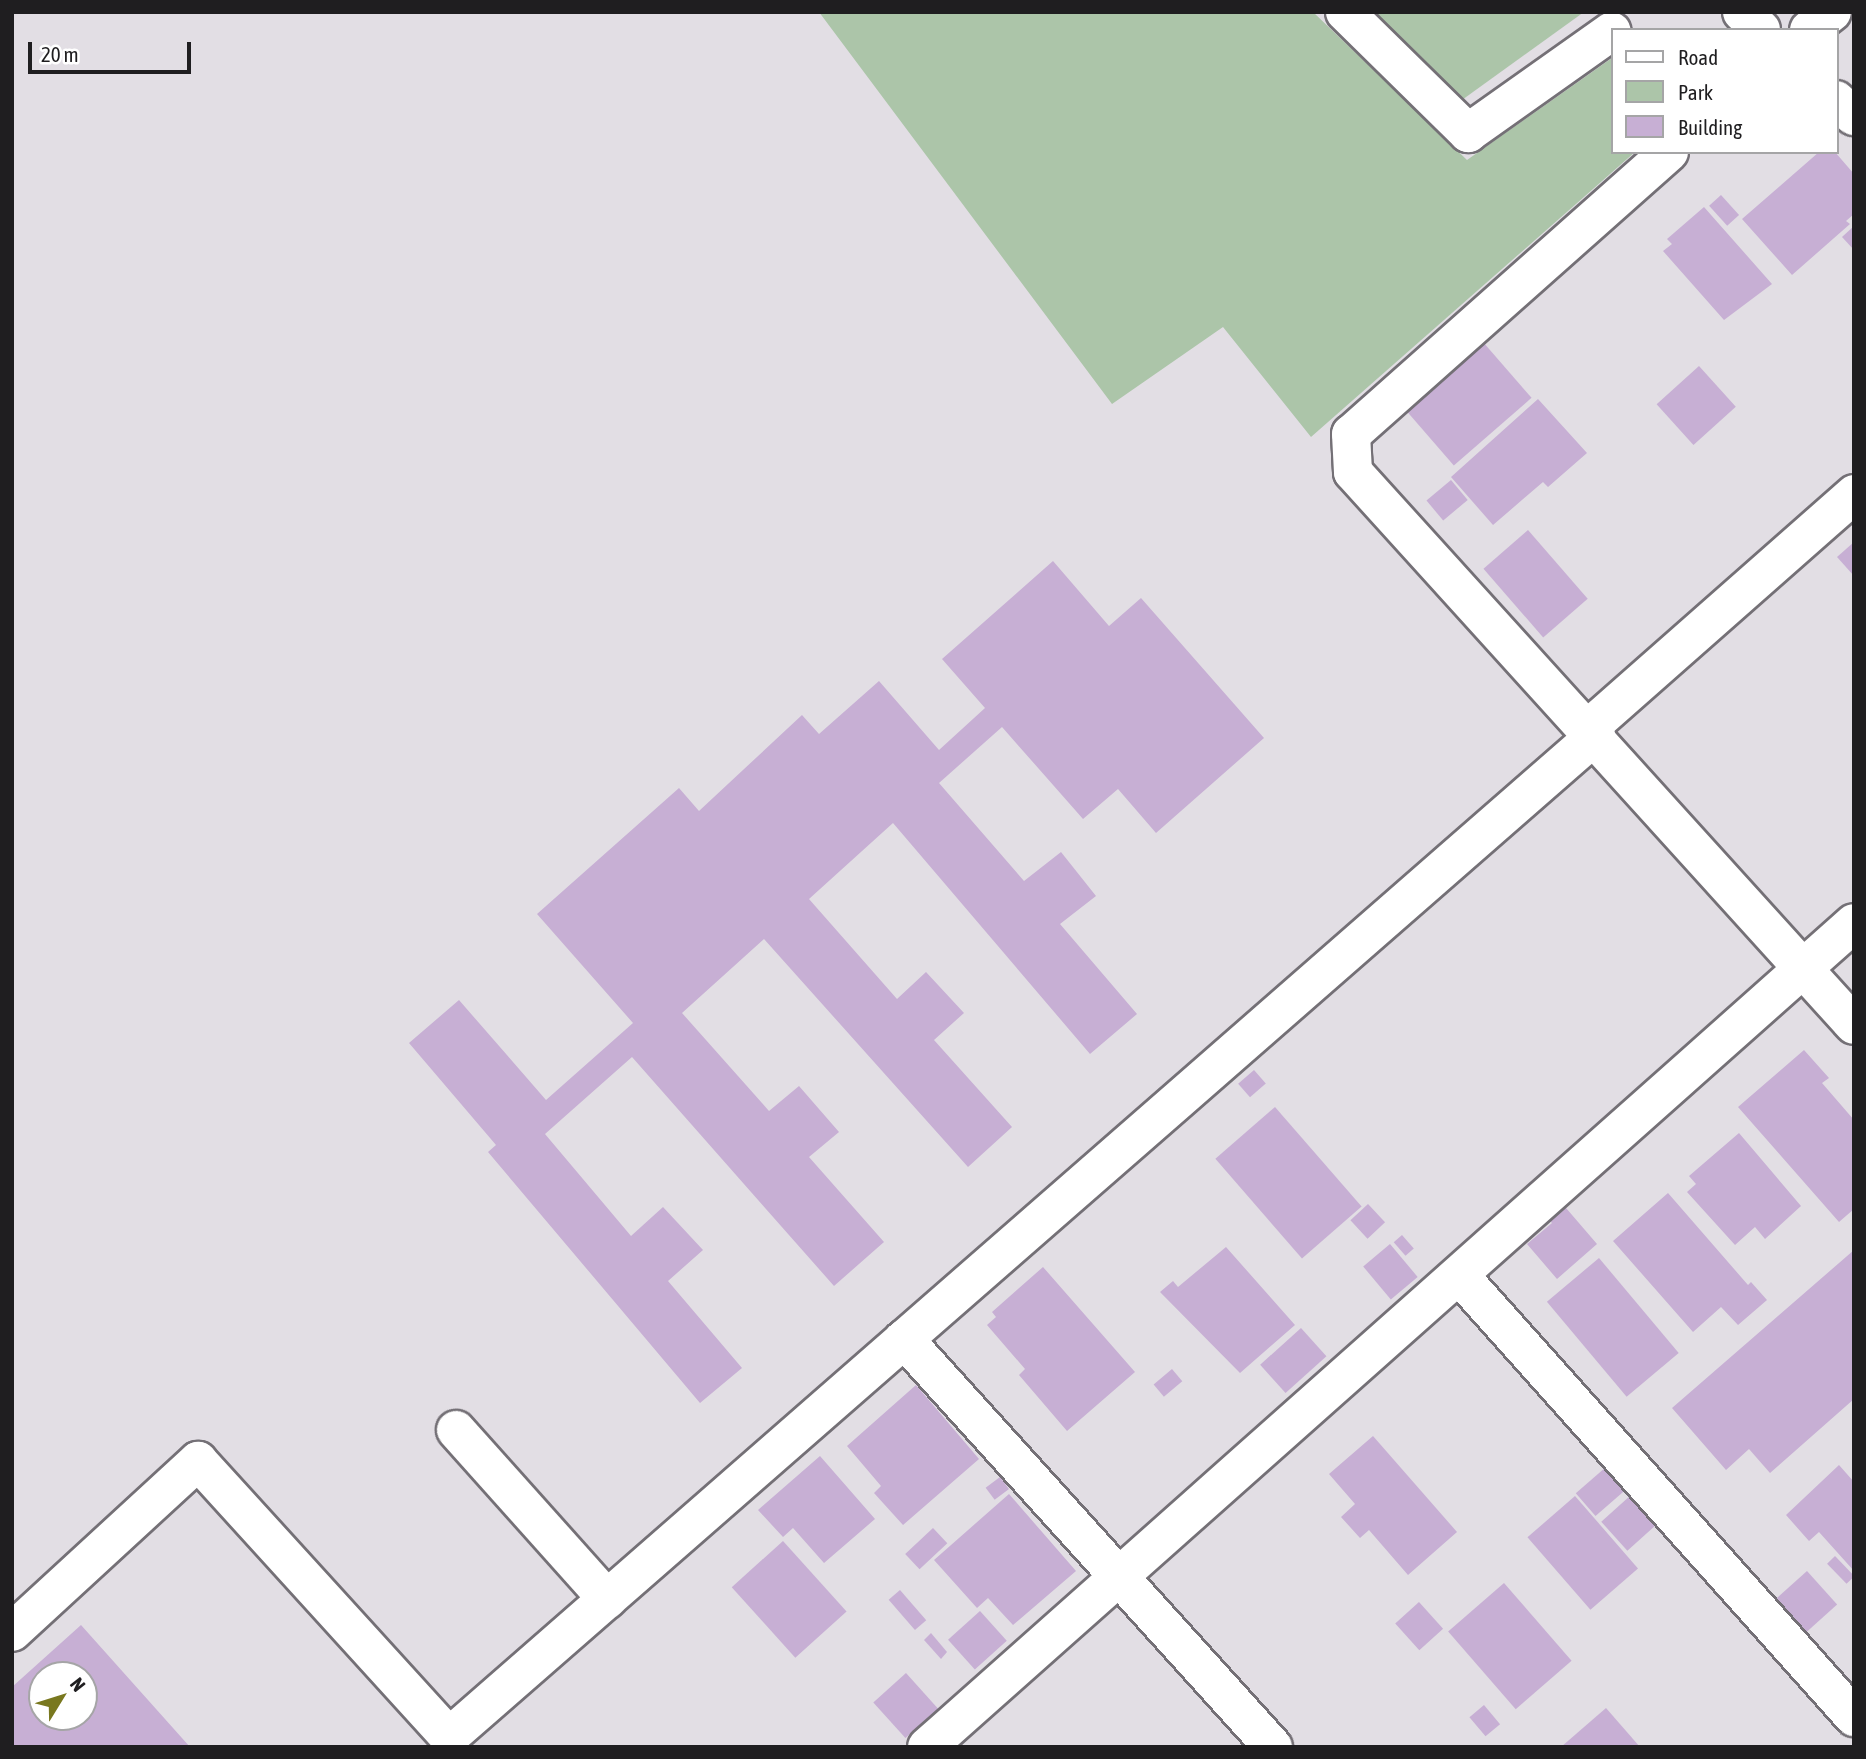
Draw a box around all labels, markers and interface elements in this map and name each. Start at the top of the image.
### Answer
scale bar [32,28,194,72]
legend [1610,28,1838,154]
text: 20 m [41,42,79,66]
text: Road [1678,45,1718,69]
text: Park [1678,80,1713,104]
text: Building [1678,115,1742,139]
north arrow [28,1661,98,1731]
text: N [66,1673,90,1695]

